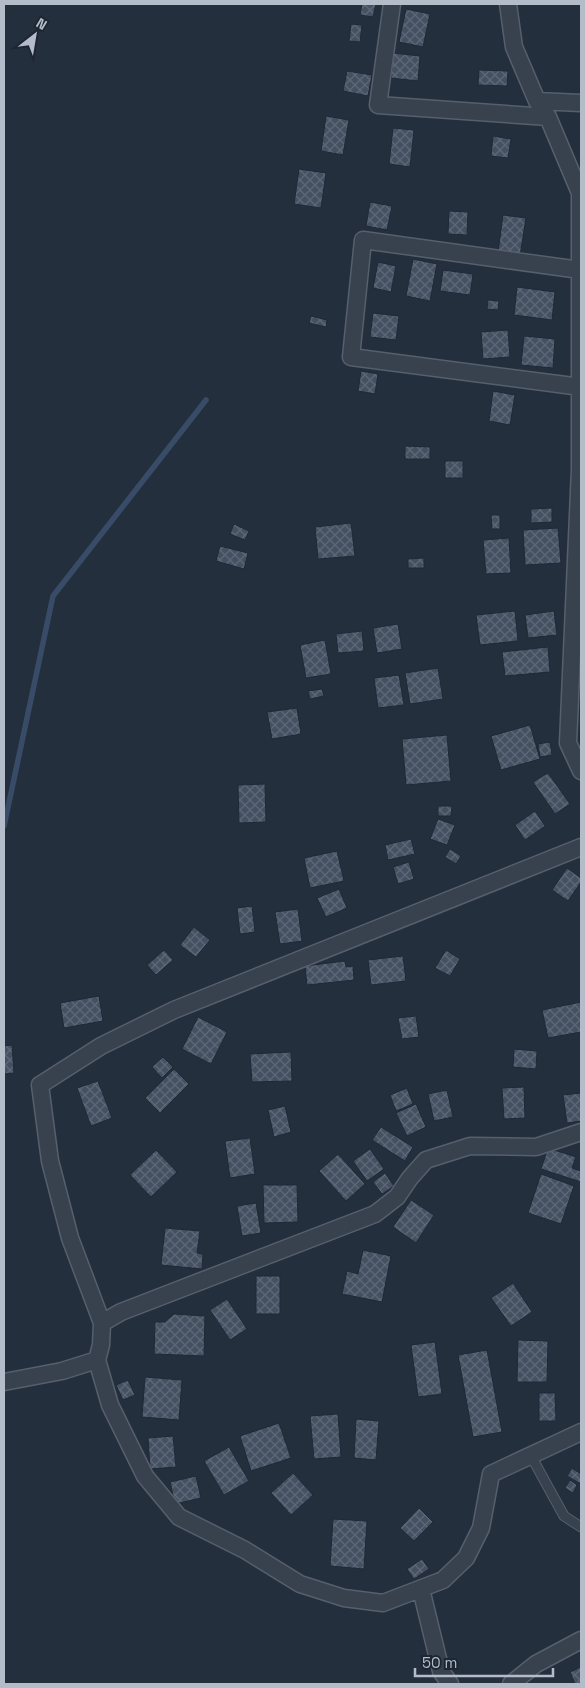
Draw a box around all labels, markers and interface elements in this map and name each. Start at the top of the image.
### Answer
north arrow [10,10,60,60]
text: N [33,14,50,34]
scale bar [415,1646,552,1678]
text: 50 m [422,1653,457,1672]

